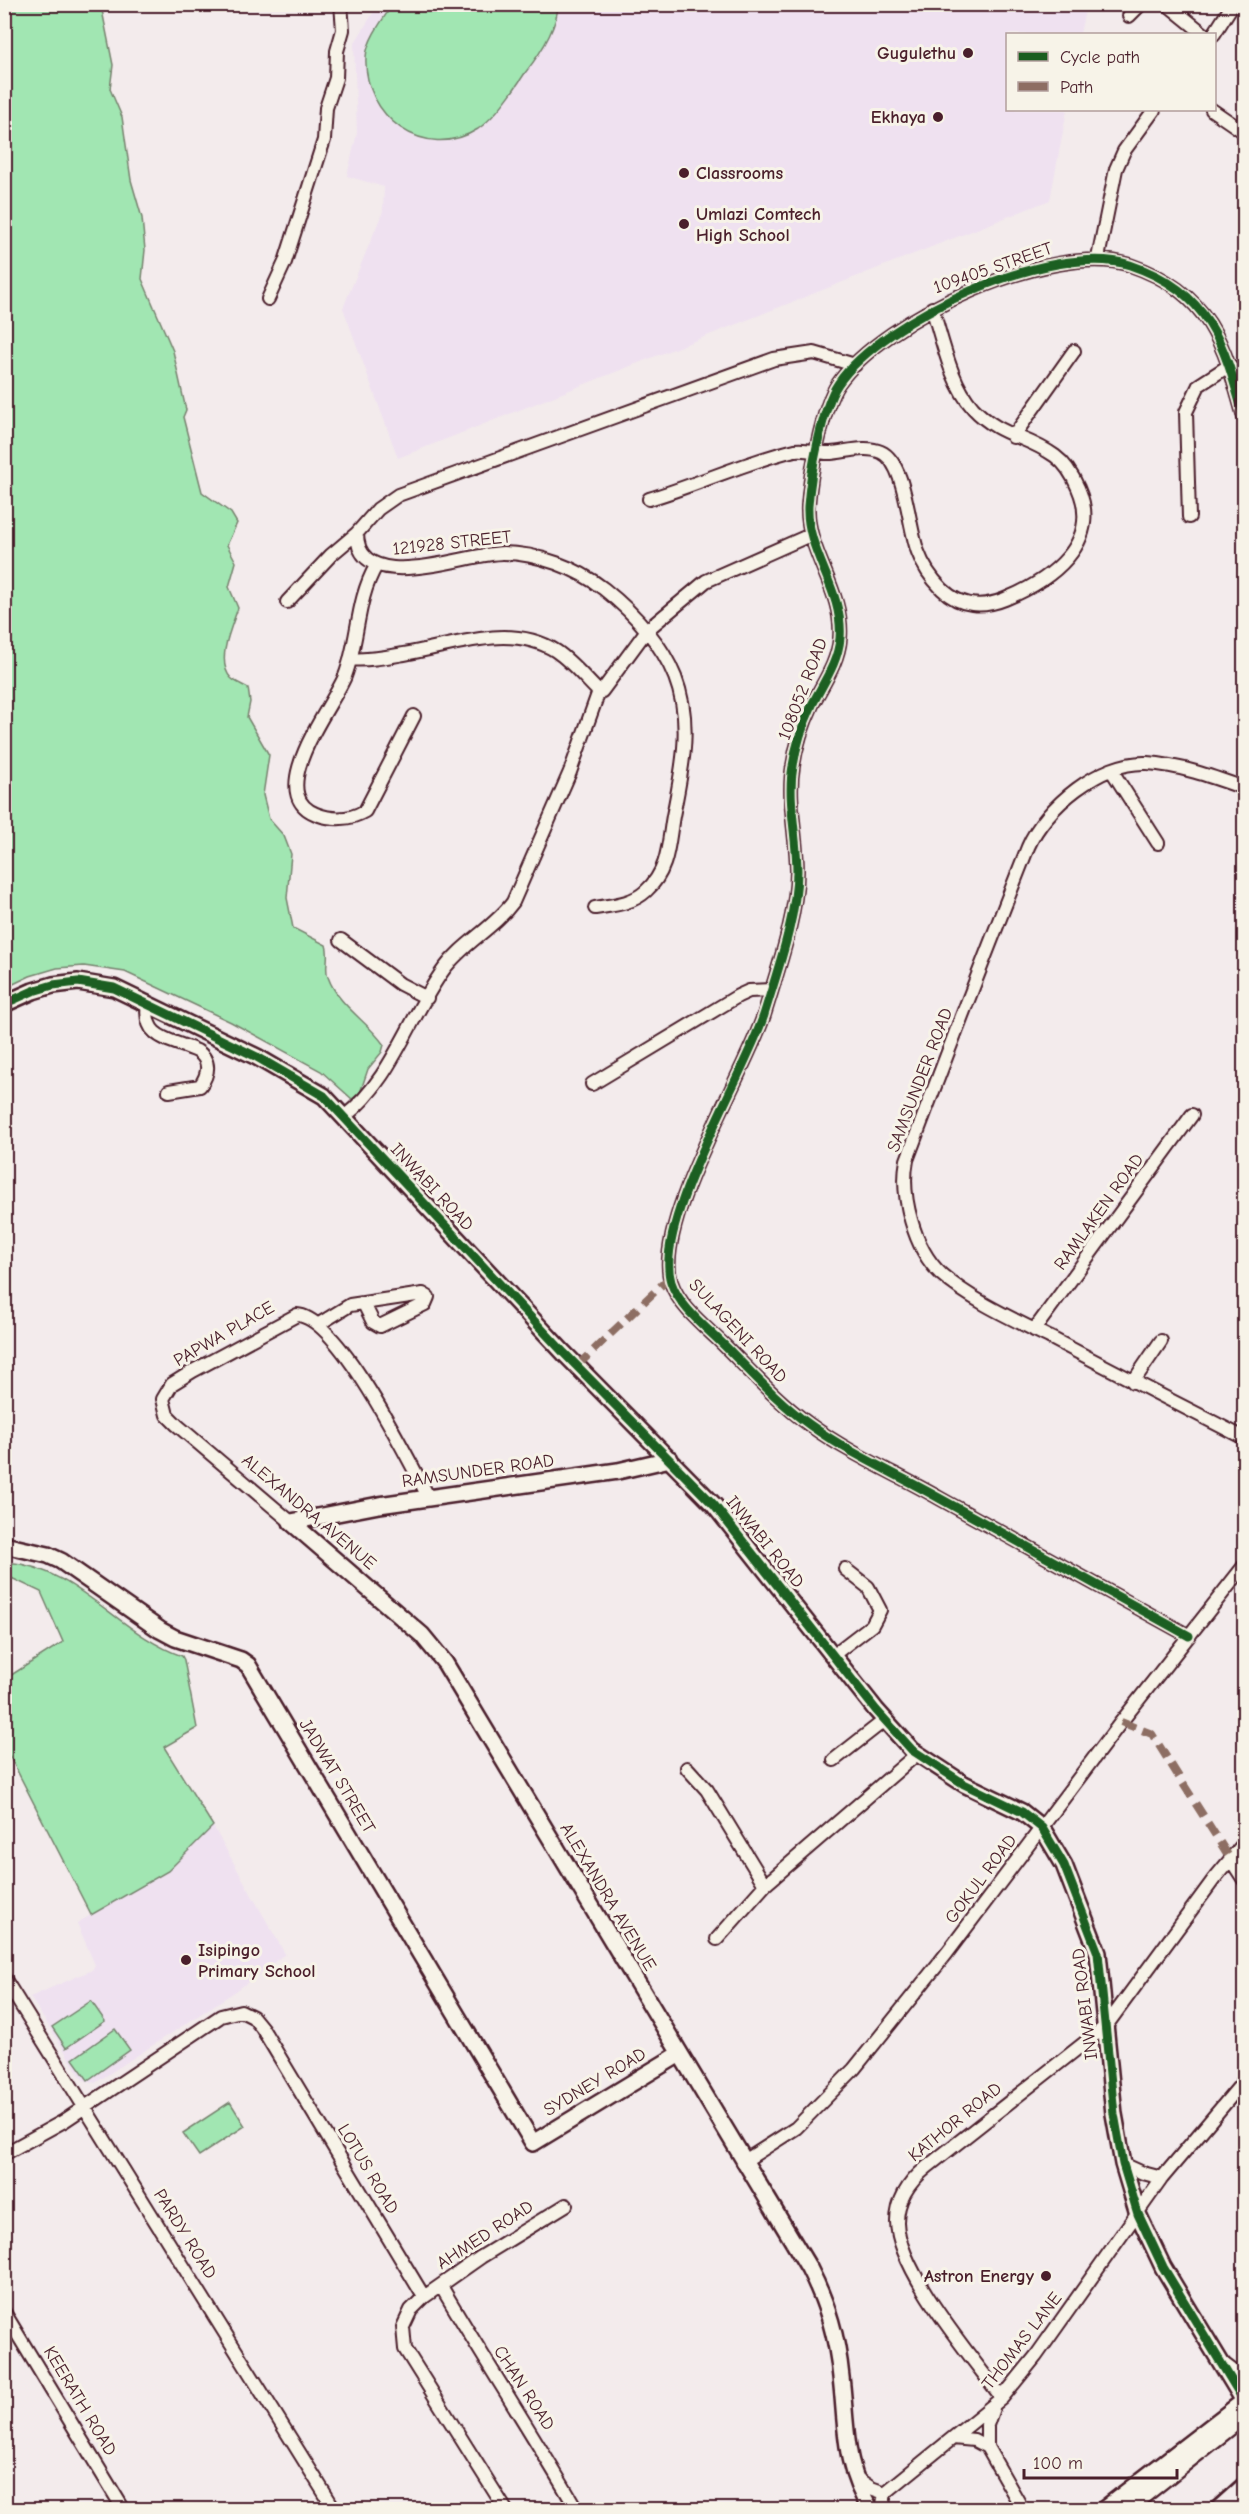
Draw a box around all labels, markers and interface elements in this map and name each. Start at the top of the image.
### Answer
legend [1006,33,1216,111]
place label: Gugulethu [877,43,956,64]
marker: Gugulethu [961,46,975,60]
text: Cycle path [1060,47,1140,68]
text: Path [1060,77,1093,98]
place label: Ekhaya [871,107,926,128]
marker: Ekhaya [931,110,945,124]
place label: Classrooms [696,163,783,184]
marker: Classrooms [677,166,691,180]
place label: Umlazi Comtech High School [696,204,821,246]
marker: Umlazi Comtech High School [677,217,691,231]
street label: 109405 STREET [931,238,1056,298]
street label: 121928 STREET [392,526,513,560]
street label: 108052 ROAD [774,635,832,743]
street label: SAMSUNDER ROAD [883,1005,957,1155]
street label: INWABI ROAD [386,1139,478,1235]
street label: RAMLAKEN ROAD [1050,1150,1148,1274]
street label: SULAGENI ROAD [684,1275,792,1387]
street label: PAPWA PLACE [170,1297,278,1371]
street label: ALEXANDRA AVENUE [238,1450,381,1574]
street label: RAMSUNDER ROAD [401,1450,555,1492]
street label: INWABI ROAD [721,1492,809,1592]
street label: JADWAT STREET [295,1715,380,1838]
street label: ALEXANDRA AVENUE [556,1819,661,1975]
street label: GOKUL ROAD [941,1830,1021,1928]
place label: Isipingo Primary School [198,1940,316,1982]
street label: INWABI ROAD [1068,1947,1102,2061]
marker: Isipingo Primary School [179,1953,193,1967]
street label: SYDNEY ROAD [540,2043,650,2121]
street label: KATHOR ROAD [904,2078,1006,2166]
street label: LOTUS ROAD [333,2120,403,2218]
street label: PARDY ROAD [149,2185,221,2283]
street label: AHMED ROAD [433,2196,537,2274]
place label: Astron Energy [924,2266,1035,2287]
marker: Astron Energy [1039,2269,1053,2283]
street label: THOMAS LANE [978,2288,1067,2394]
street label: KEERATH ROAD [39,2342,121,2460]
street label: CHAN ROAD [489,2342,559,2434]
scale bar [1024,2442,1177,2480]
text: 100 m [1033,2453,1083,2474]

